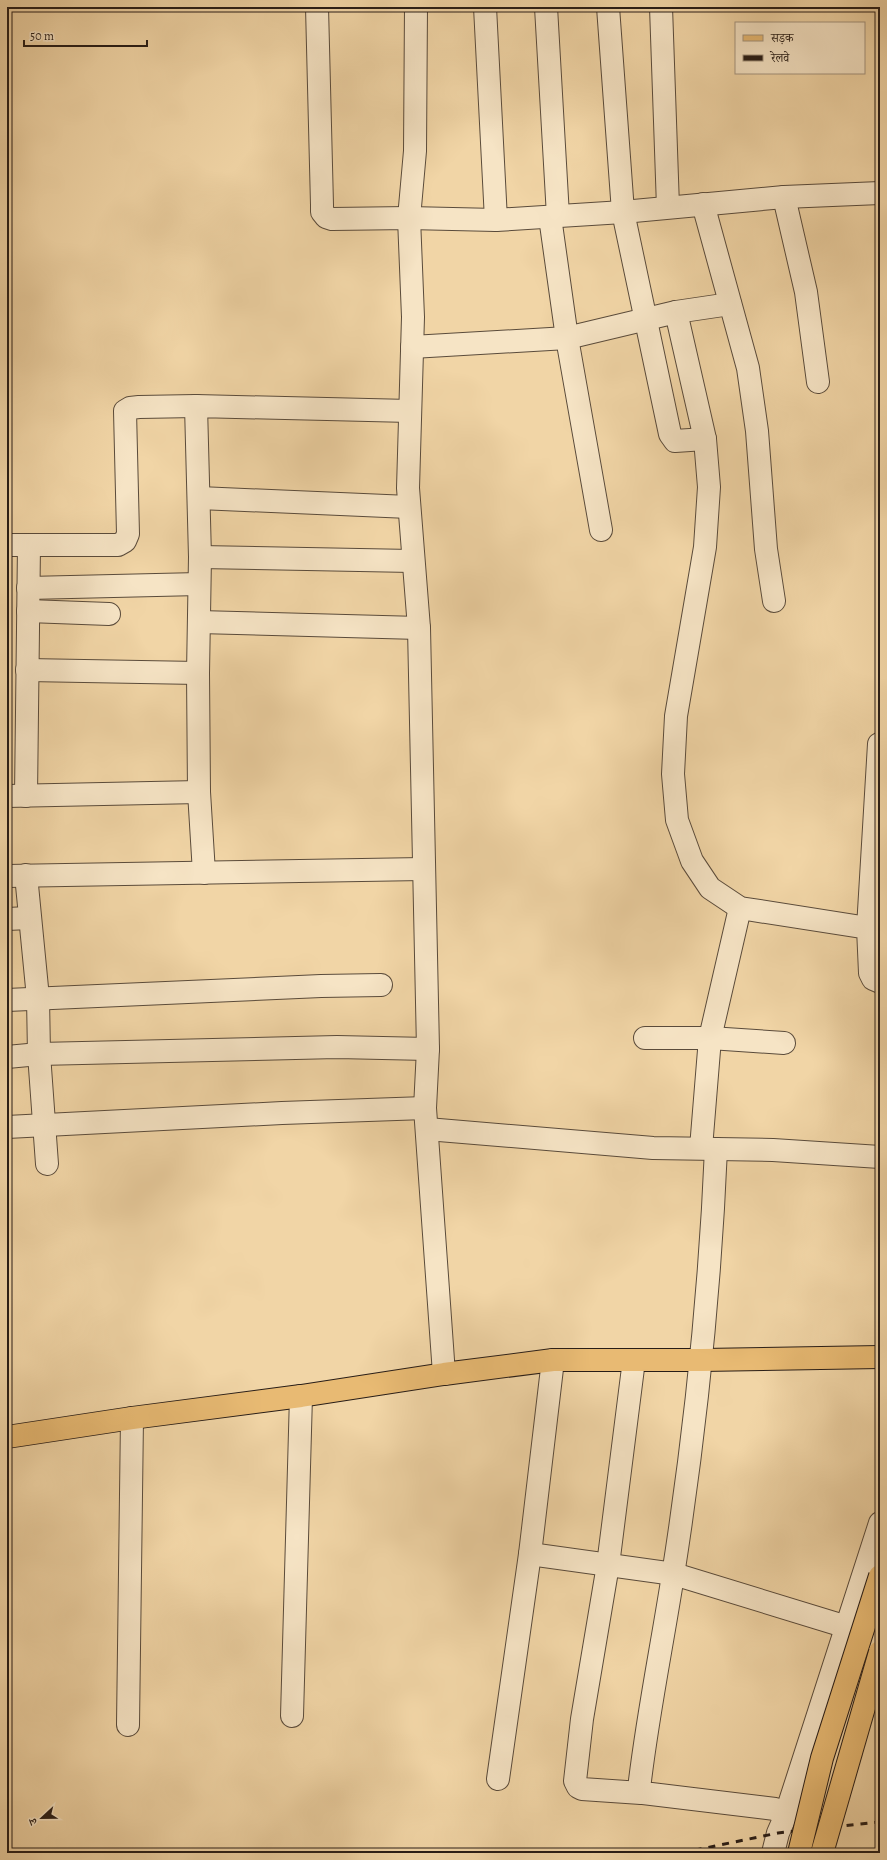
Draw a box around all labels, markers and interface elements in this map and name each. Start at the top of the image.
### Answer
scale bar [24,22,147,48]
legend [735,22,865,74]
text: 50 m [30,28,54,44]
text: सड़क [770,30,795,46]
text: रेलवे [769,50,790,66]
north arrow [22,1798,62,1838]
text: उ [25,1815,42,1828]

